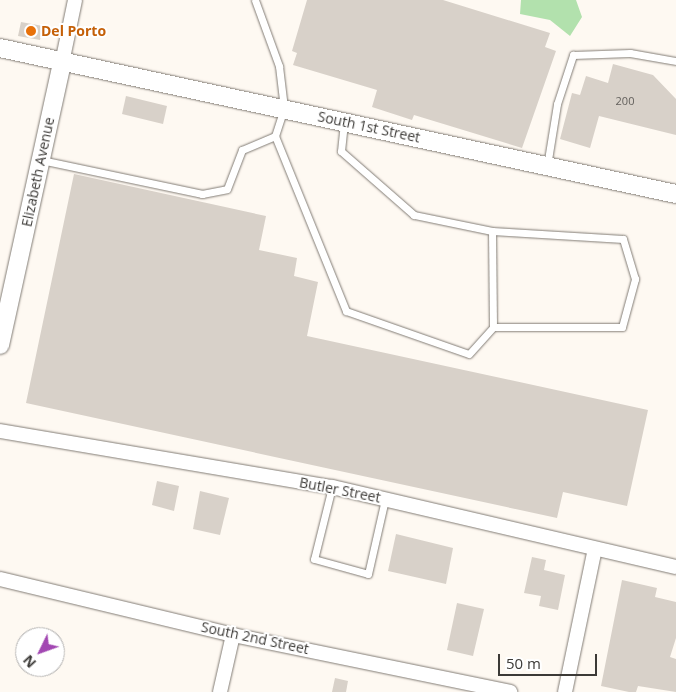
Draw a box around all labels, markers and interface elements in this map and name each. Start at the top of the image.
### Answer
place label: Del Porto [41,23,106,39]
marker: Del Porto [25,25,37,37]
house number: 200 [616,94,634,108]
street label: South 1st Street [316,108,422,146]
street label: Elizabeth Avenue [18,116,58,228]
street label: Butler Street [298,474,382,506]
street label: South 2nd Street [200,618,310,658]
north arrow [15,627,65,677]
scale bar [501,644,600,676]
text: N [18,651,40,672]
text: 50 m [506,653,541,673]

